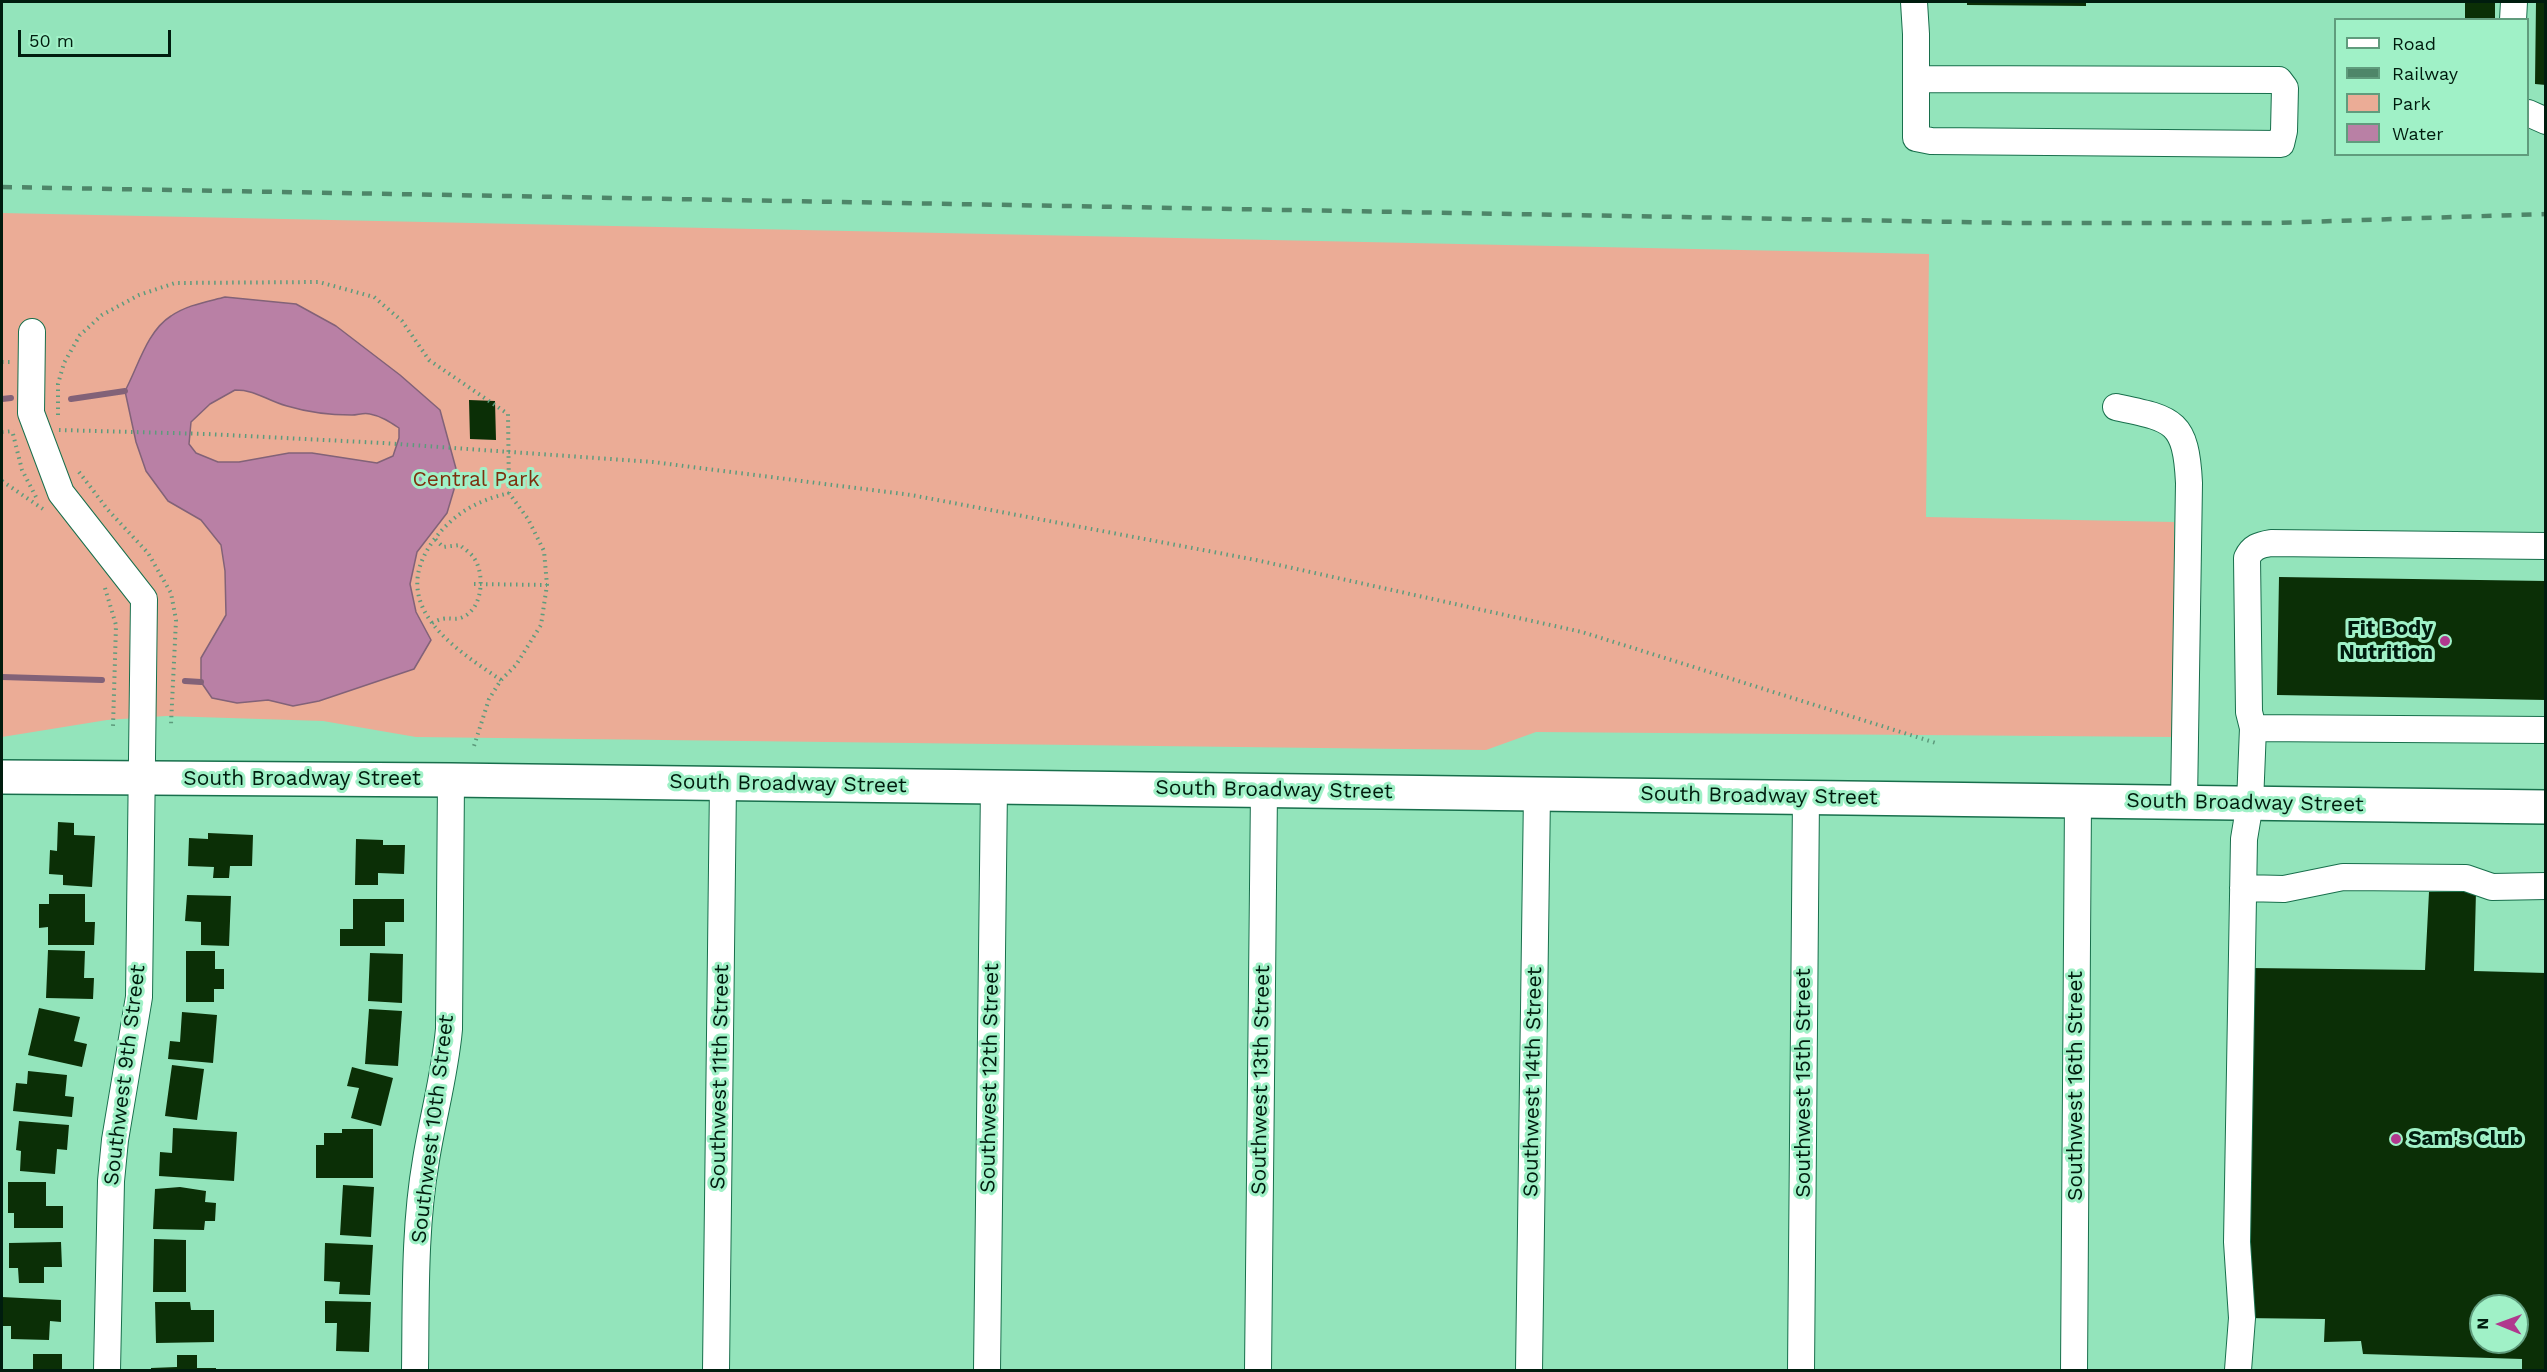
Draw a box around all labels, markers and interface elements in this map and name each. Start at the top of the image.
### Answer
scale bar [21,18,174,56]
legend [2334,18,2529,156]
text: 50 m [29,30,74,51]
text: Road [2392,33,2436,54]
text: Railway [2392,63,2458,84]
text: Park [2392,93,2431,114]
text: Water [2392,123,2444,144]
park label: Central Park [412,467,540,493]
place label: Fit Body Nutrition [2339,616,2433,666]
marker: Fit Body Nutrition [2438,634,2452,648]
street label: South Broadway Street [183,766,421,792]
street label: South Broadway Street [669,769,907,799]
street label: South Broadway Street [1155,775,1393,805]
street label: South Broadway Street [1640,781,1878,811]
street label: South Broadway Street [2126,788,2364,818]
street label: Southwest 9th Street [99,963,151,1187]
street label: Southwest 12th Street [975,963,1005,1193]
street label: Southwest 11th Street [705,964,735,1190]
street label: Southwest 13th Street [1246,965,1276,1195]
street label: Southwest 14th Street [1518,967,1548,1197]
street label: Southwest 15th Street [1791,968,1817,1198]
street label: Southwest 16th Street [2063,971,2089,1201]
street label: Southwest 10th Street [406,1013,460,1245]
place label: Sam's Club [2408,1126,2523,1152]
marker: Sam's Club [2389,1132,2403,1146]
north arrow [2469,1294,2529,1354]
text: N [2473,1318,2492,1330]

